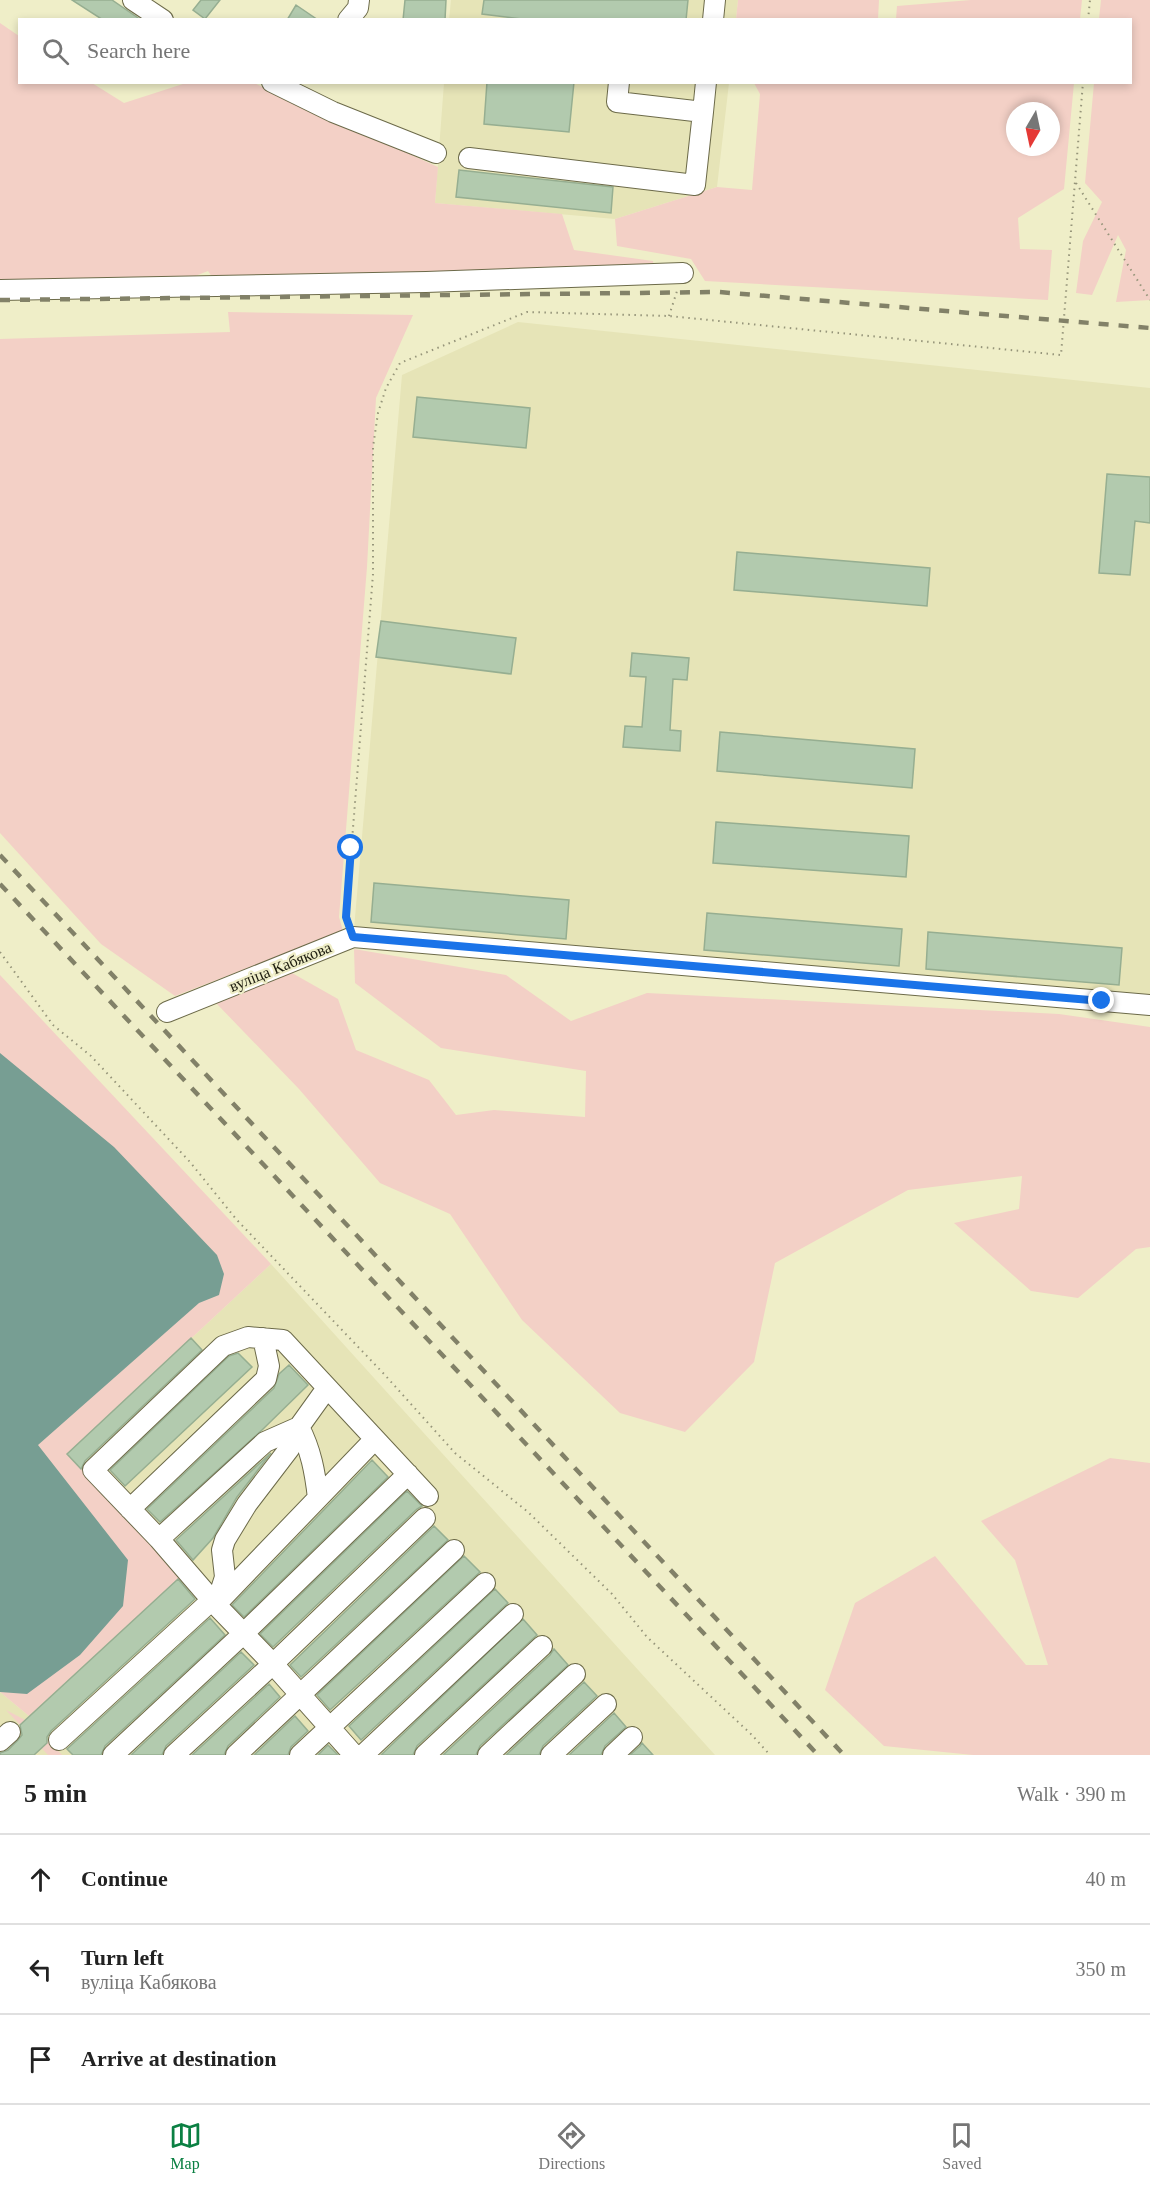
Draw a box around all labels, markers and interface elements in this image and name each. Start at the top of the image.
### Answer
search box [18,18,1132,84]
icon: search [39,35,72,68]
text: Search here [87,38,190,63]
north arrow [1006,102,1060,156]
route start [337,834,363,860]
street label: вуліца Кабякова [227,938,334,996]
route end [1088,987,1114,1013]
text: 5 min [24,1779,87,1808]
text: Walk · 390 m [1017,1783,1126,1805]
icon: ahead [24,1863,57,1896]
text: Continue [81,1866,168,1891]
text: 40 m [1085,1868,1126,1890]
text: Turn left [81,1945,164,1970]
icon: left [24,1953,57,1986]
text: 350 m [1075,1958,1126,1980]
text: вуліца Кабякова [81,1971,217,1993]
icon: arrive [24,2043,57,2076]
text: Arrive at destination [81,2046,277,2071]
tab: Map [169,2119,202,2173]
tab: Directions [539,2119,605,2173]
tab: Saved [942,2119,981,2173]

